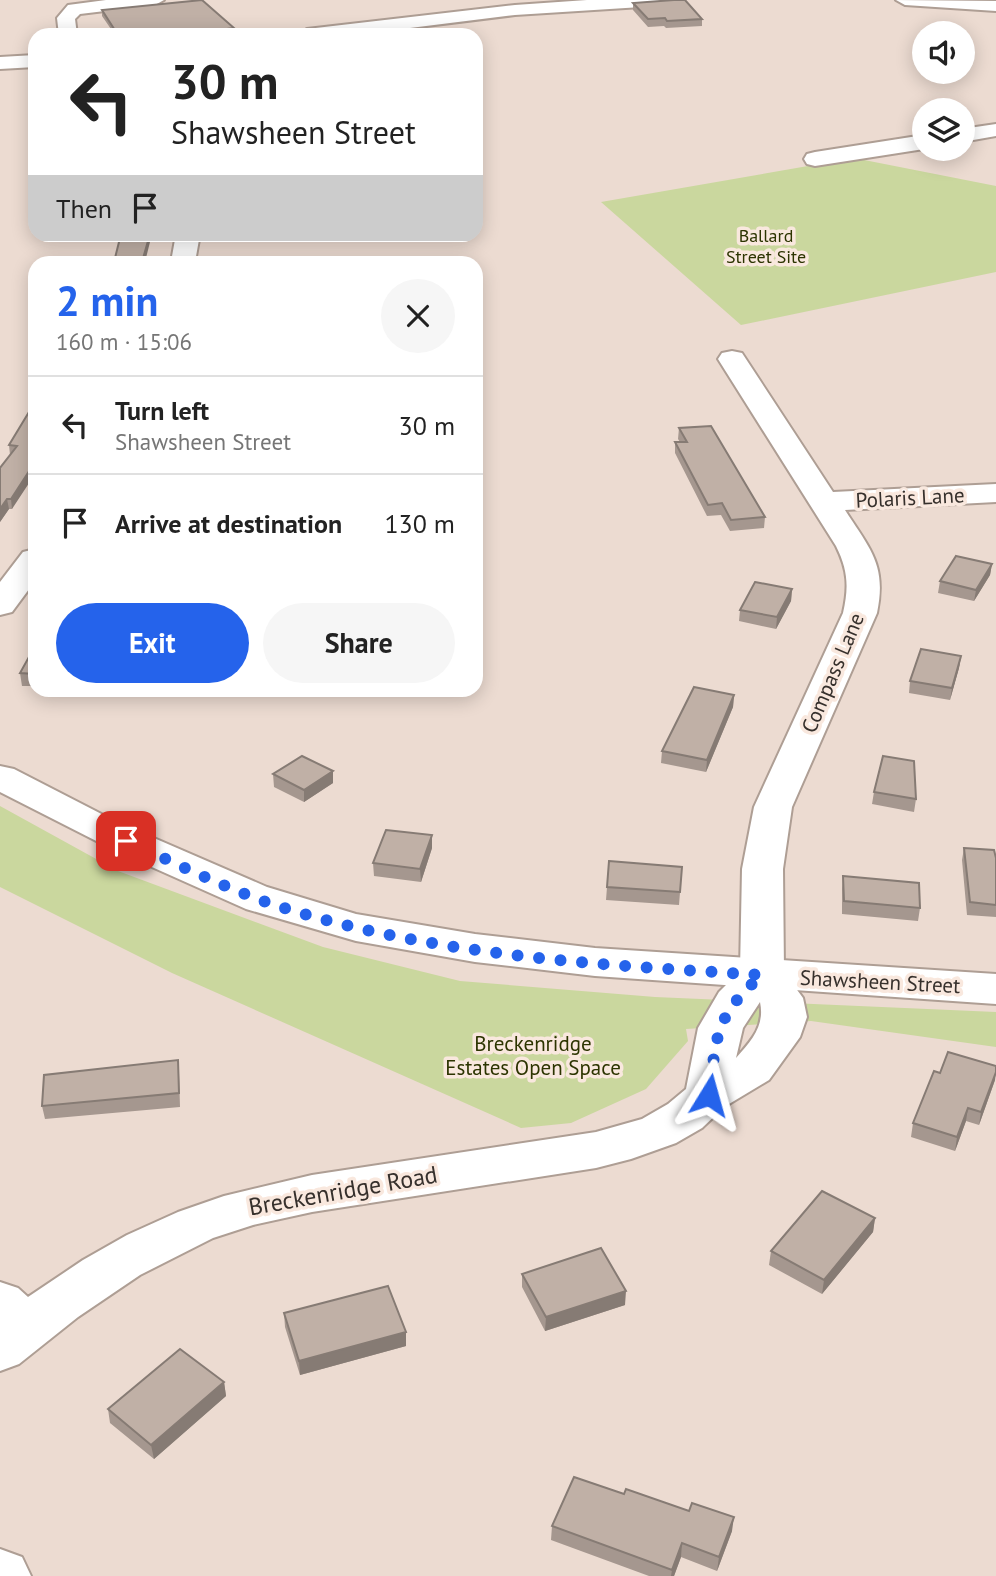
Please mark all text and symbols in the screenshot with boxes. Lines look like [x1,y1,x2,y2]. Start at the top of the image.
map controls [912,21,975,161]
button: sound [912,21,975,84]
text: 30 m [171,49,278,113]
icon: left [56,56,147,147]
button: layers [912,98,975,161]
text: Shawsheen Street [171,111,416,153]
icon: arrive [126,189,164,227]
text: Then [56,192,112,225]
park label: Ballard Street Site [726,224,806,268]
text: 2 min [56,273,158,328]
button: close [381,279,455,353]
text: 160 m · 15:06 [56,327,192,356]
text: Turn left [115,394,209,427]
icon: left [56,406,94,444]
text: 30 m [399,409,455,442]
text: Shawsheen Street [115,427,291,456]
street label: Polaris Lane [855,481,965,514]
icon: arrive [56,504,94,542]
text: Arrive at destination [115,507,342,540]
text: 130 m [384,507,455,540]
button: Exit [56,603,249,683]
button: Share [263,603,455,683]
street label: Compass Lane [795,609,870,737]
pin [96,811,156,871]
icon: arrive [107,822,145,860]
street label: Shawsheen Street [799,964,961,999]
park label: Breckenridge Estates Open Space [445,1030,621,1081]
position arrow [672,1058,746,1132]
street label: Breckenridge Road [246,1159,440,1222]

